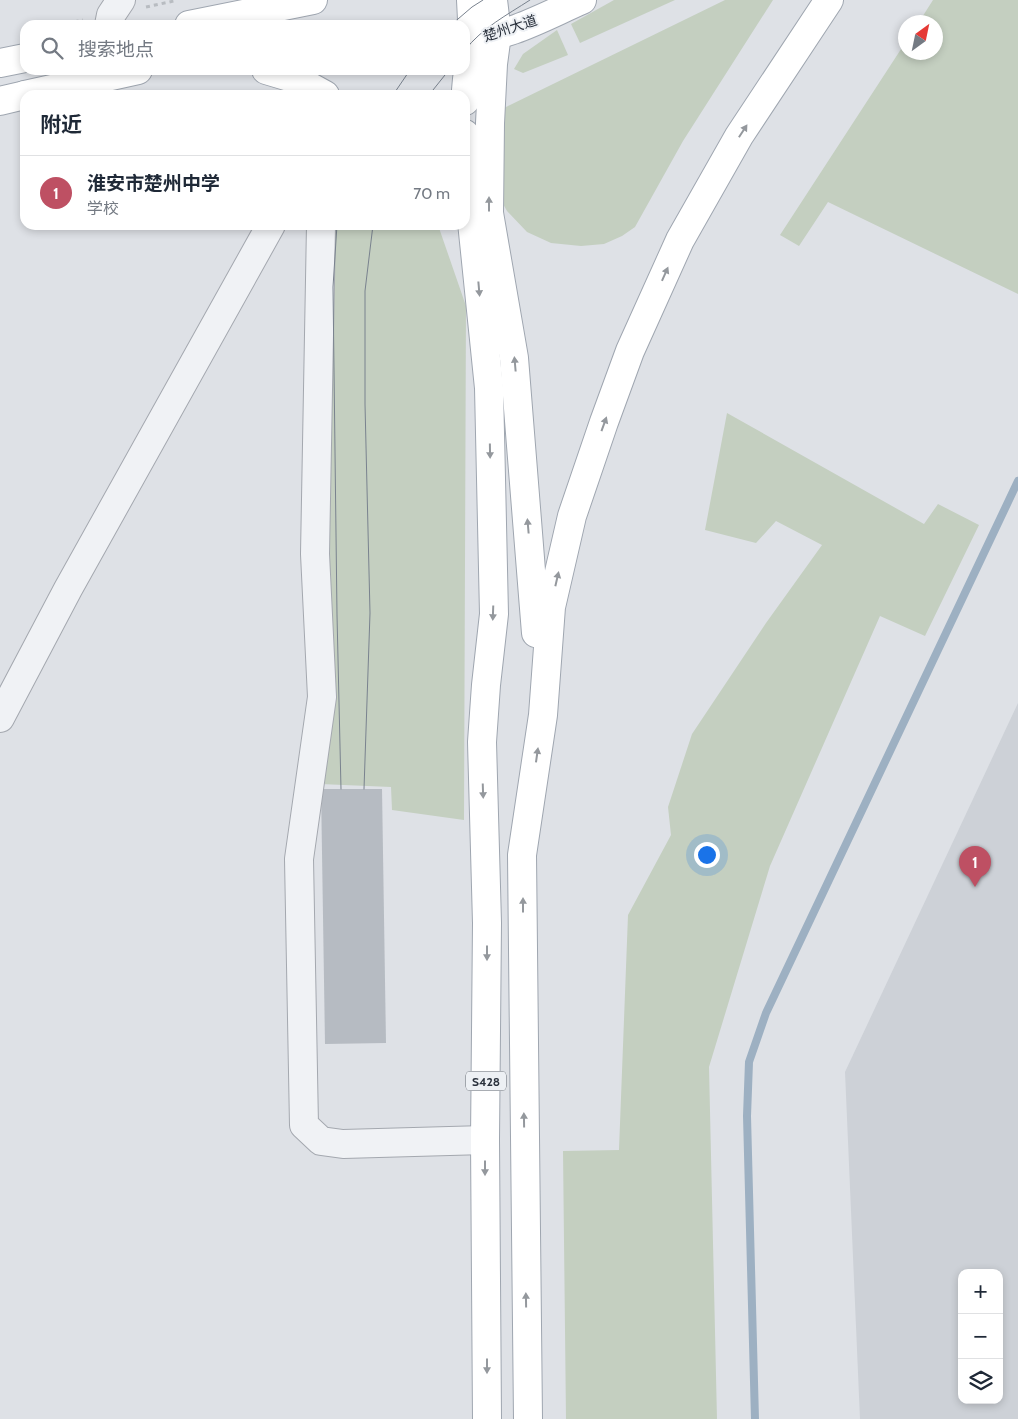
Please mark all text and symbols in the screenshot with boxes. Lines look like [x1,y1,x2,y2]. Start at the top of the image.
street label: 楚州大道 [481,11,539,45]
north arrow [898,15,943,60]
search box [20,20,470,75]
icon: search [38,34,66,62]
text: 搜索地点 [78,38,154,61]
text: 附近 [40,112,82,137]
one-way arrow [738,124,747,138]
text: 淮安市楚州中学 [87,172,220,195]
text: 1 [53,184,59,203]
text: 70 m [413,184,450,203]
one-way arrow [485,196,493,212]
text: 学校 [87,199,119,218]
one-way arrow [661,267,669,281]
one-way arrow [475,281,483,297]
one-way arrow [511,356,519,372]
one-way arrow [600,416,608,431]
one-way arrow [486,443,494,459]
one-way arrow [524,518,532,534]
one-way arrow [553,572,561,587]
one-way arrow [489,605,497,621]
one-way arrow [533,746,541,762]
one-way arrow [480,783,488,799]
your location [694,842,720,868]
pin: 1 [959,846,991,887]
one-way arrow [519,897,527,913]
one-way arrow [483,946,491,962]
road number: S428 [466,1072,506,1090]
one-way arrow [520,1112,528,1128]
one-way arrow [482,1161,490,1177]
map controls [958,1269,1003,1404]
button: + [958,1269,1003,1314]
one-way arrow [522,1292,530,1308]
button: − [958,1314,1003,1359]
one-way arrow [483,1358,491,1374]
button: layers [958,1359,1003,1404]

